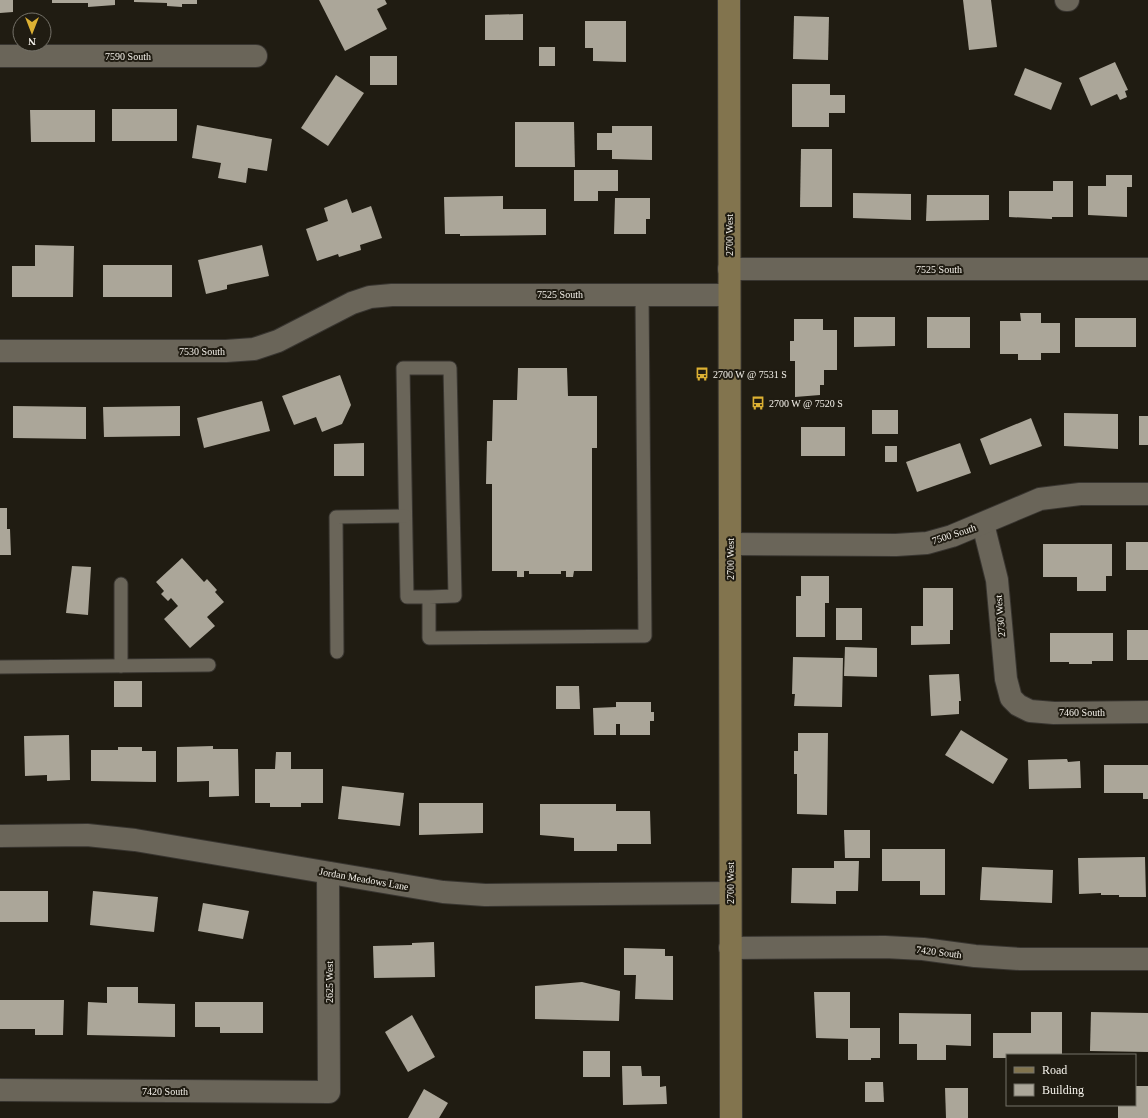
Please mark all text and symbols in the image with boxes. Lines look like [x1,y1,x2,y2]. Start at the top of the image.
north arrow [12,12,52,52]
text: N [28,36,36,48]
street label: 7590 South [105,51,151,62]
street label: 2700 West [724,214,735,256]
street label: 7525 South [916,264,962,275]
street label: 7525 South [537,289,583,300]
street label: 7530 South [179,346,225,357]
bus stop icon: 2700 W @ 7531 S [694,366,710,382]
place label: 2700 W @ 7531 S [713,369,787,380]
bus stop icon: 2700 W @ 7520 S [750,395,766,411]
place label: 2700 W @ 7520 S [769,398,843,409]
street label: 7500 South [931,522,977,546]
street label: 2700 West [725,538,736,580]
street label: 2730 West [993,594,1007,637]
street label: 7460 South [1059,707,1105,718]
street label: 2700 West [725,862,736,904]
street label: Jordan Meadows Lane [318,866,410,892]
street label: 7420 South [916,944,962,960]
street label: 2625 West [324,961,335,1003]
legend [1006,1054,1136,1106]
text: Road [1042,1063,1067,1077]
text: Building [1042,1083,1084,1097]
street label: 7420 South [142,1086,188,1097]

